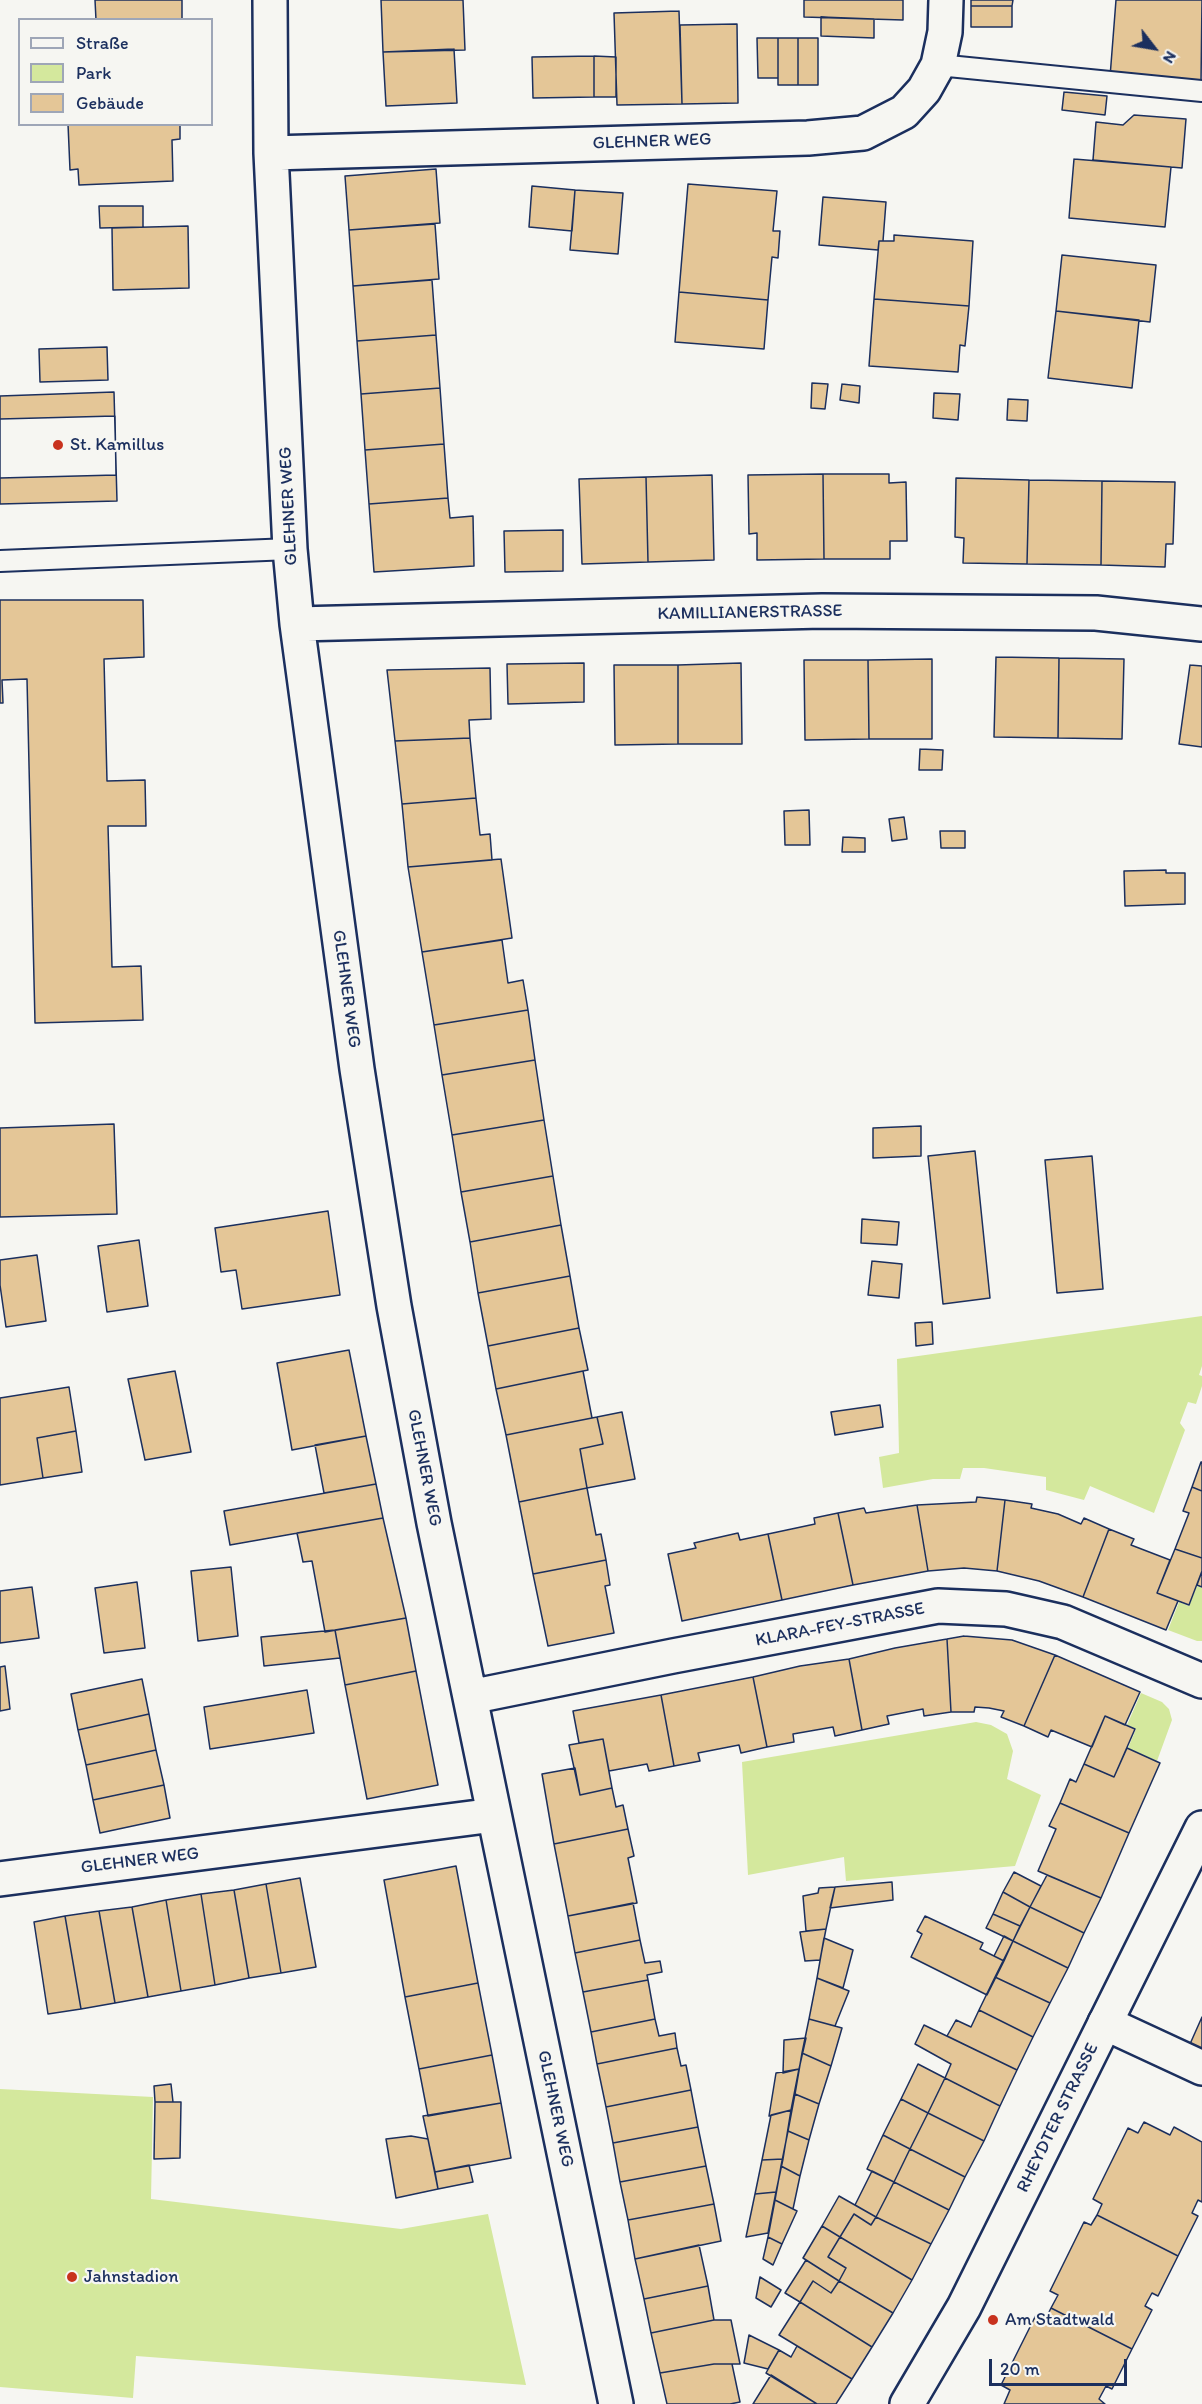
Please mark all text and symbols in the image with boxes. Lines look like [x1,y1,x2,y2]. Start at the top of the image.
legend [18,18,213,126]
north arrow [1124,18,1184,78]
text: Straße [76,32,129,54]
text: N [1159,48,1181,67]
text: Park [76,62,111,84]
text: Gebäude [76,92,144,114]
street label: GLEHNER WEG [592,129,712,155]
place label: St. Kamillus [70,434,164,456]
marker: St. Kamillus [51,438,65,452]
street label: GLEHNER WEG [275,446,303,566]
street label: KAMILLIANERSTRASSE [657,601,843,625]
street label: GLEHNER WEG [327,929,365,1049]
street label: GLEHNER WEG [402,1407,446,1529]
street label: KLARA-FEY-STRASSE [754,1598,926,1652]
street label: GLEHNER WEG [80,1843,200,1879]
street label: RHEYDTER STRASSE [1012,2040,1104,2196]
street label: GLEHNER WEG [532,2049,578,2169]
place label: Jahnstadion [84,2266,178,2288]
marker: Jahnstadion [65,2270,79,2284]
place label: Am Stadtwald [1005,2309,1114,2331]
marker: Am Stadtwald [986,2313,1000,2327]
scale bar [992,2347,1130,2385]
text: 20 m [1000,2358,1040,2380]

